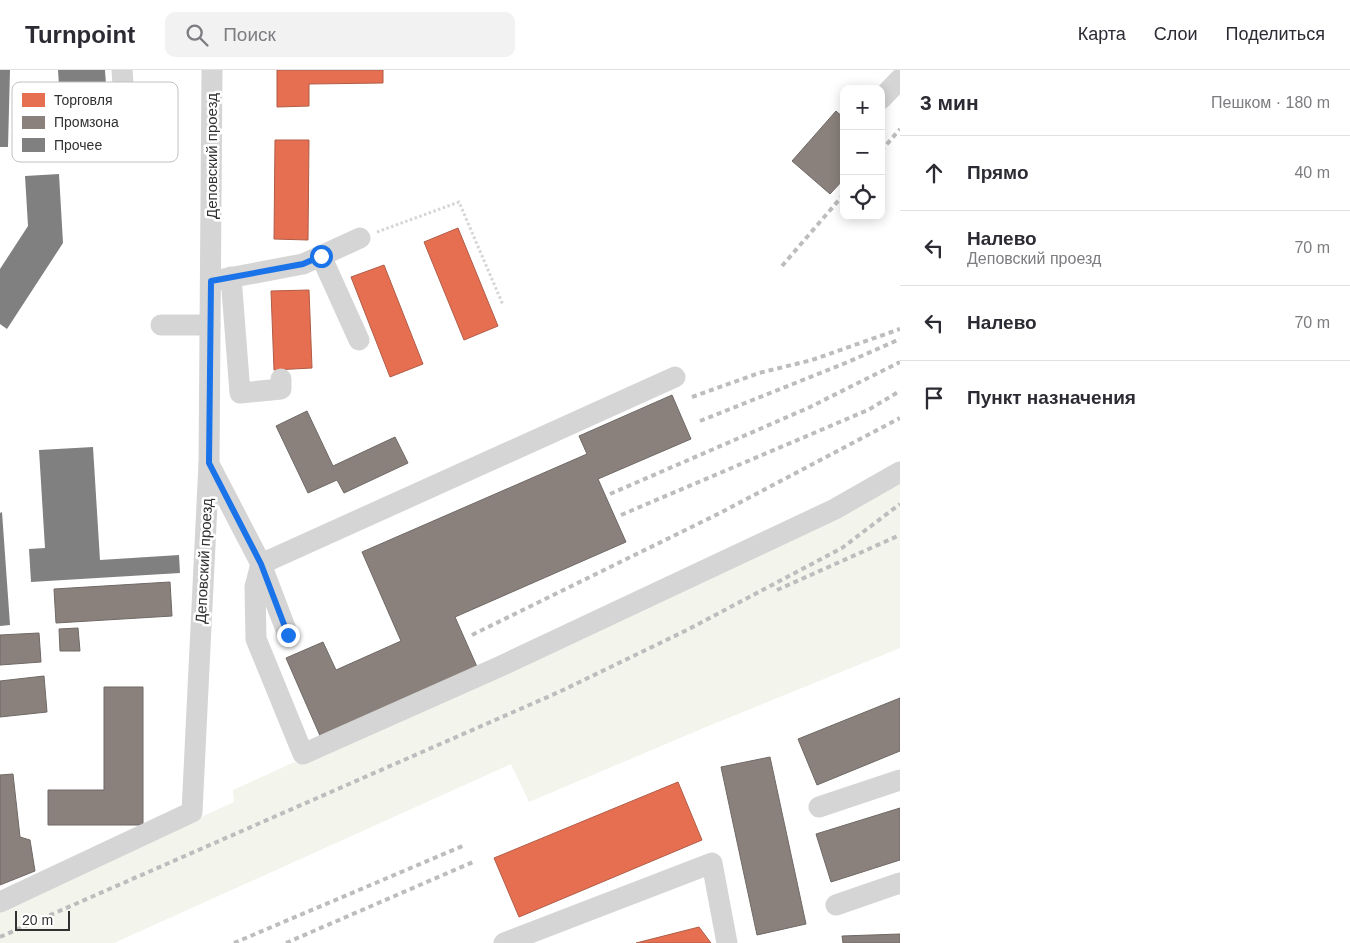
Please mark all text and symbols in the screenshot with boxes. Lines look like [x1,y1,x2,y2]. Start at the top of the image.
search box [165,12,515,57]
text: Turnpoint [25,21,135,48]
icon: search [183,21,211,49]
text: Поиск [223,24,276,45]
text: Карта [1078,24,1126,44]
text: Слои [1154,24,1198,44]
text: Поделиться [1226,24,1325,44]
legend [12,82,178,162]
map controls [840,85,885,220]
button: + [840,85,885,130]
text: 3 мин [920,91,979,114]
text: Торговля [54,92,112,108]
street label: Деповский проезд [203,93,220,219]
text: Пешком · 180 m [1211,94,1330,111]
text: Промзона [54,114,119,130]
button: − [840,130,885,175]
text: Прочее [54,137,102,153]
icon: ahead [920,159,948,187]
text: Прямо [967,162,1029,183]
text: 40 m [1294,164,1330,181]
button: locate [840,175,885,220]
text: Налево [967,228,1037,249]
icon: left [920,234,948,262]
text: 70 m [1294,239,1330,256]
route start [310,245,333,268]
text: Деповский проезд [967,250,1101,267]
icon: left [920,309,948,337]
text: Налево [967,312,1037,333]
text: 70 m [1294,314,1330,331]
icon: arrive [920,384,948,412]
text: Пункт назначения [967,387,1136,408]
street label: Деповский проезд [192,497,215,624]
route end [277,624,300,647]
scale bar [15,908,70,931]
text: 20 m [22,912,53,928]

